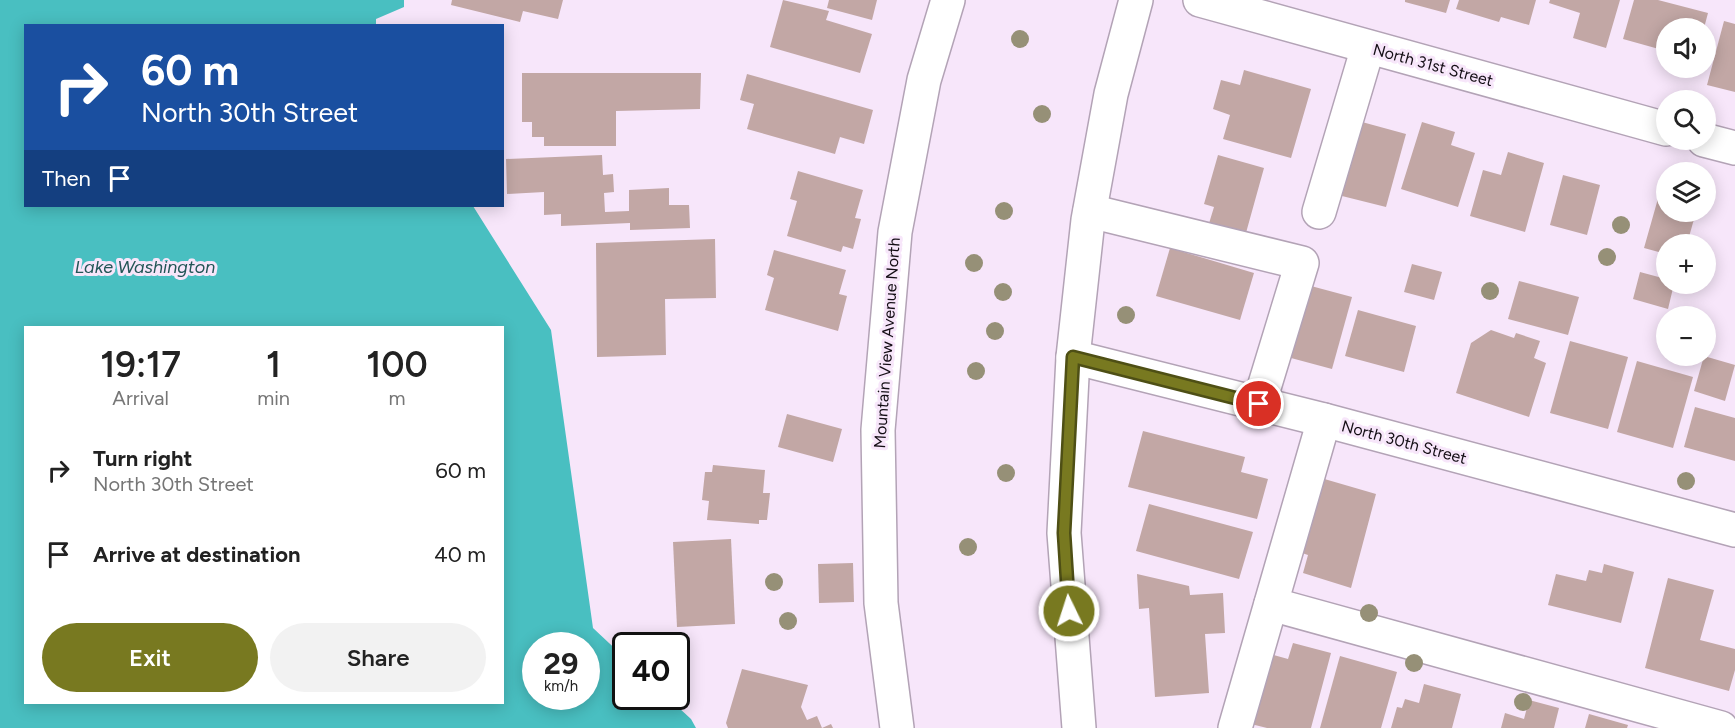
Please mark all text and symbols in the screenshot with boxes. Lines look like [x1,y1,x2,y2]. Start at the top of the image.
map controls [1656,18,1716,366]
button: sound [1656,18,1716,78]
street label: North 31st Street [1371,40,1495,90]
text: 60 m [141,45,239,96]
icon: right [42,48,120,126]
button: search [1656,90,1716,150]
text: North 30th Street [141,96,358,129]
icon: arrive [103,162,136,195]
button: layers [1656,162,1716,222]
text: Then [42,165,91,192]
button: + [1656,234,1716,294]
street label: Mountain View Avenue North [870,237,904,449]
water label: Lake Washington [75,256,215,278]
button: − [1656,306,1716,366]
text: 19:17 [100,343,181,386]
text: 1 [266,343,281,386]
text: 100 [366,343,428,386]
pin [1233,378,1284,429]
text: Arrival [112,386,169,410]
text: min [257,386,290,410]
text: m [388,386,405,410]
icon: arrive [1242,387,1275,420]
street label: North 30th Street [1339,416,1469,468]
text: Turn right [93,445,192,472]
icon: right [42,454,75,487]
text: 60 m [435,457,486,484]
text: North 30th Street [93,472,254,496]
icon: arrive [42,538,75,571]
text: Arrive at destination [93,541,301,568]
text: 40 m [434,541,486,568]
position arrow [1037,579,1101,643]
button: Exit [42,623,258,692]
button: Share [270,623,486,692]
speed limit sign: 40 [612,632,690,710]
text: 29 [544,645,578,682]
text: km/h [544,677,578,695]

